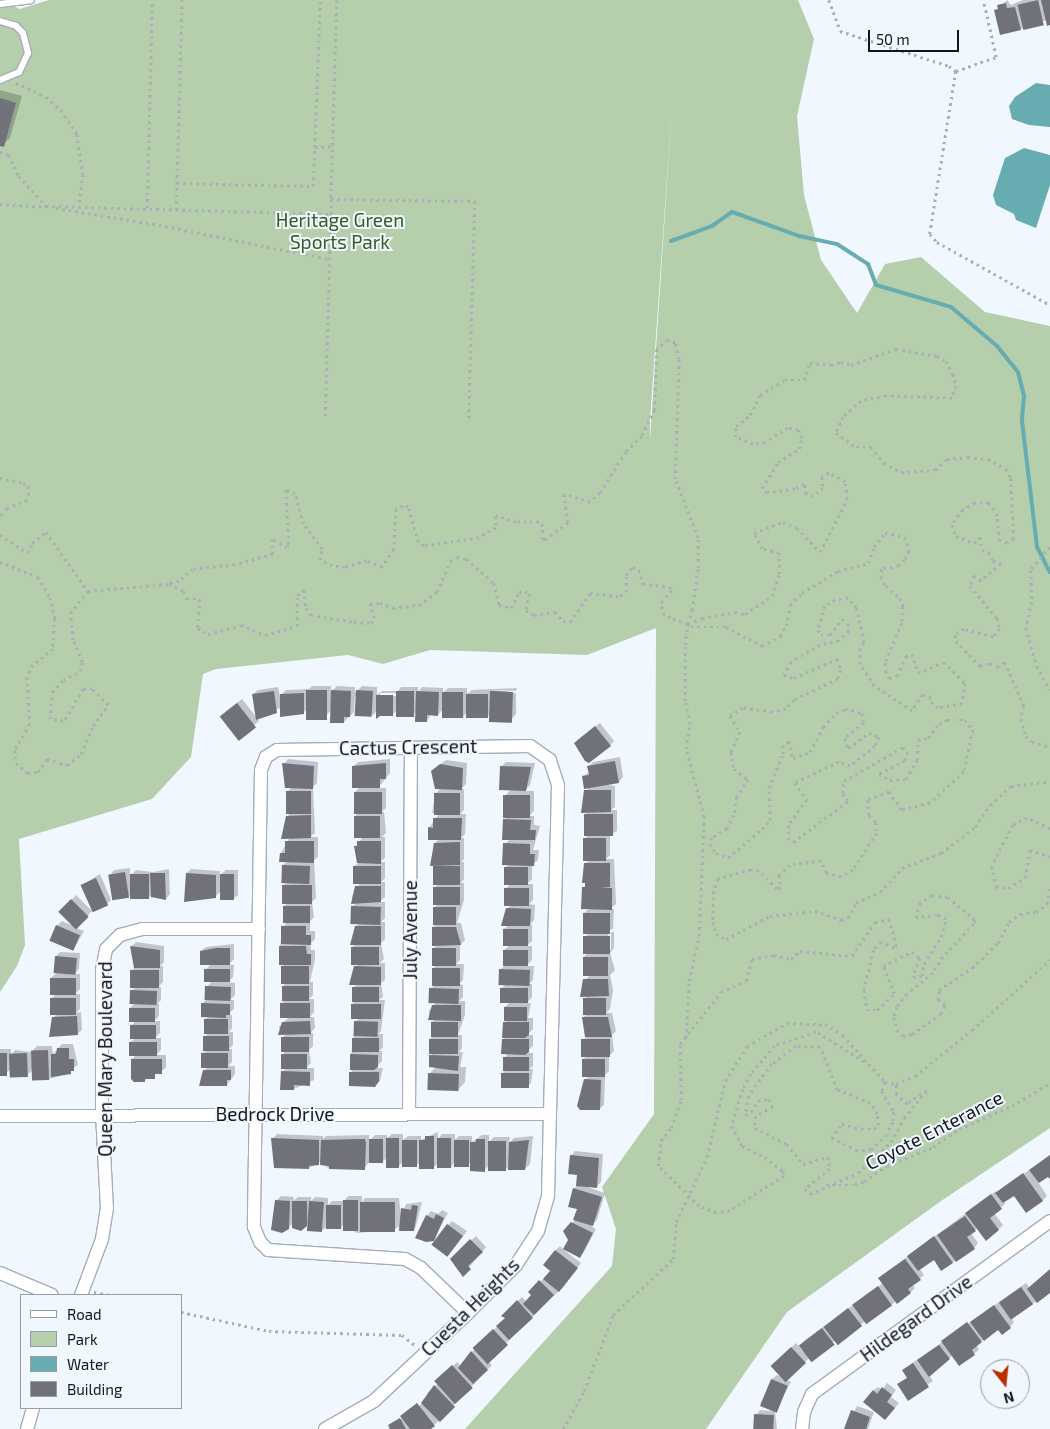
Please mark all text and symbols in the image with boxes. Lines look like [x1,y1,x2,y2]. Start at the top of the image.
scale bar [870,20,961,52]
text: 50 m [876,30,910,48]
park label: Heritage Green Sports Park [276,209,404,253]
street label: Cactus Crescent [339,734,477,760]
street label: July Avenue [399,880,421,980]
street label: Queen Mary Boulevard [94,961,116,1157]
street label: Coyote Enterance [861,1085,1007,1175]
street label: Bedrock Drive [215,1103,335,1125]
street label: Cuesta Heights [416,1253,524,1361]
street label: Hildegard Drive [856,1270,976,1366]
legend [20,1294,182,1409]
text: Road [67,1305,102,1323]
text: Park [67,1330,98,1348]
text: Water [67,1355,109,1373]
north arrow [980,1359,1030,1409]
text: Building [67,1380,122,1398]
text: N [1002,1388,1016,1408]

